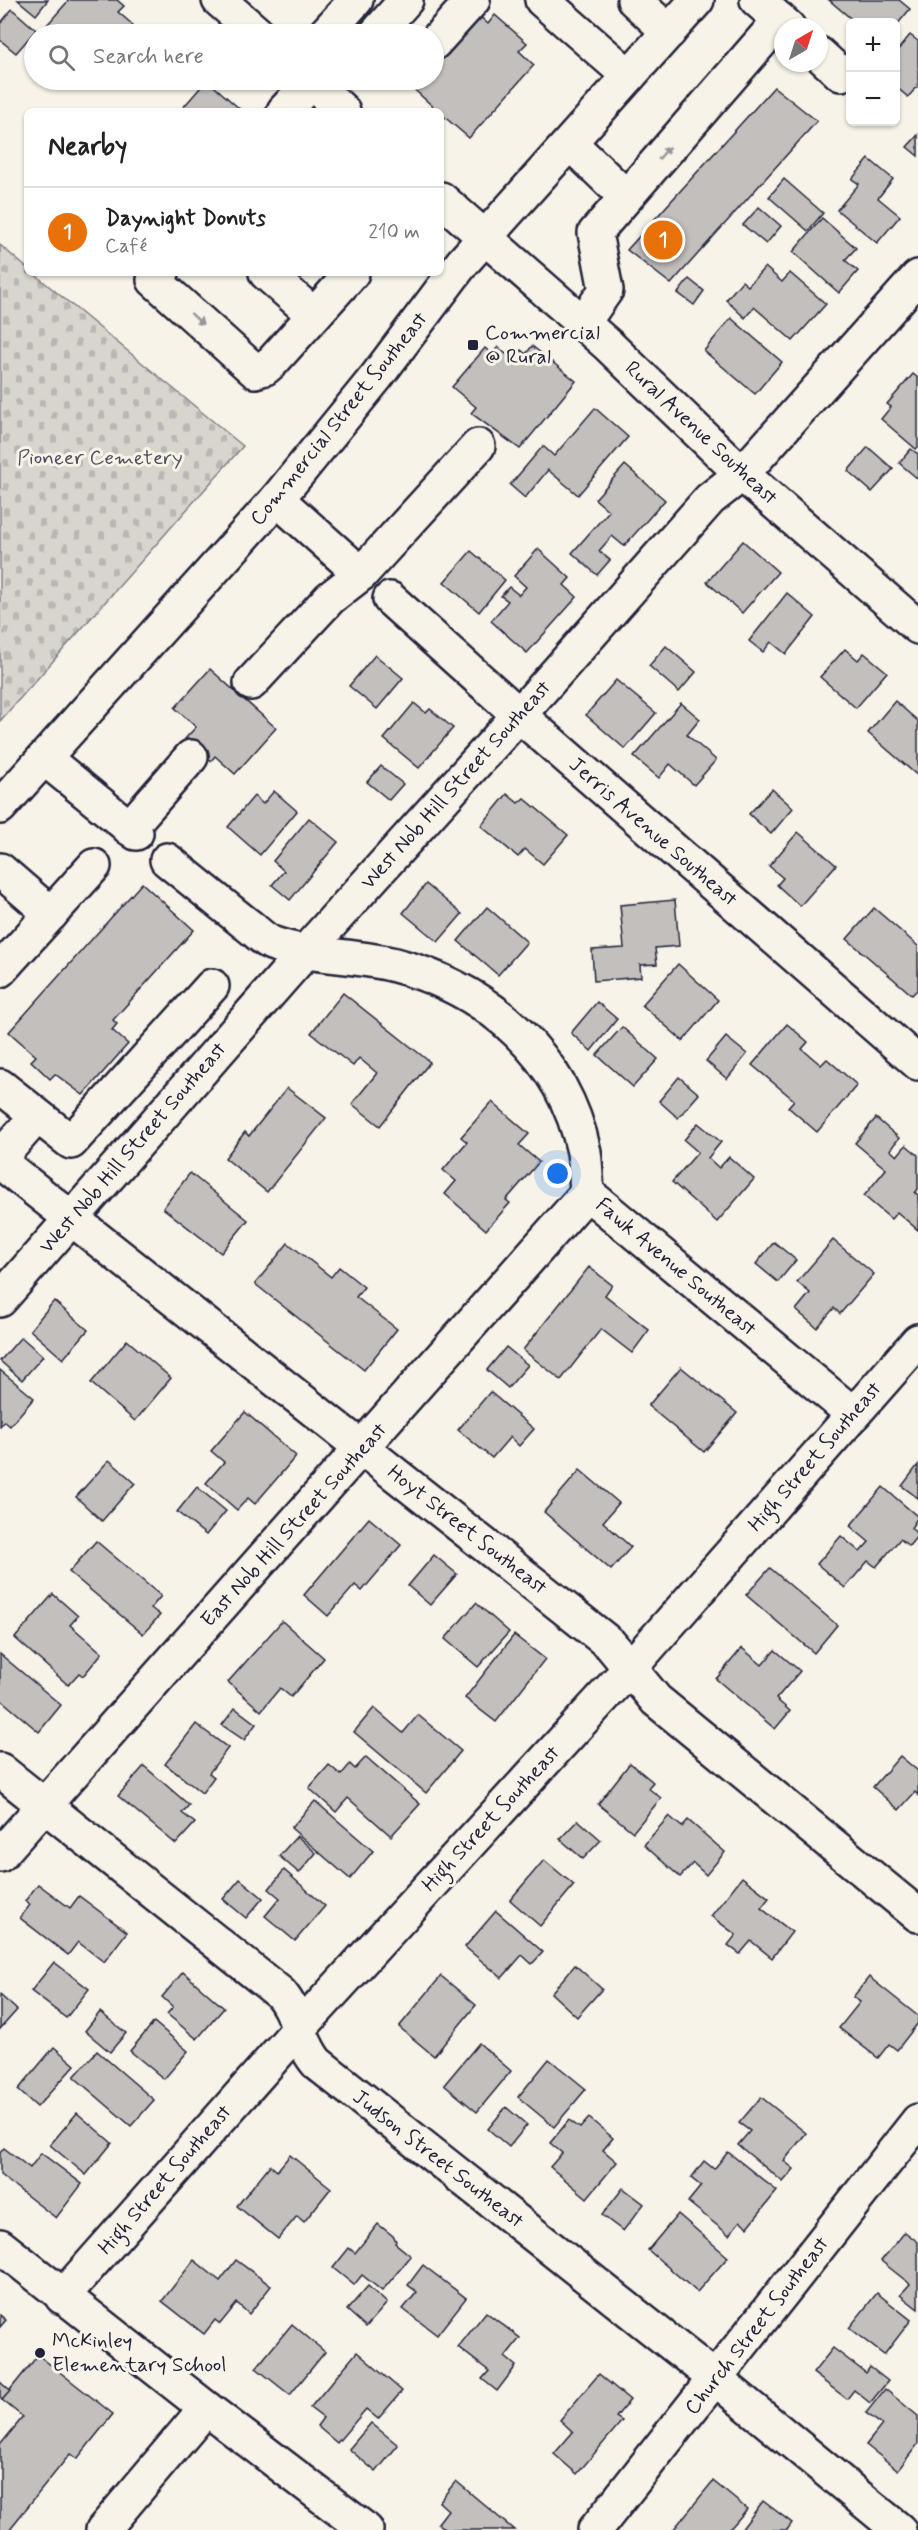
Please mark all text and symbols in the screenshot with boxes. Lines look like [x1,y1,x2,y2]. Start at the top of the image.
north arrow [774,18,828,72]
map controls [846,18,900,126]
button: + [846,18,900,72]
search box [24,24,444,90]
icon: search [45,41,78,74]
text: Search here [93,43,204,71]
button: − [846,72,900,126]
text: Nearby [48,130,127,164]
one-way arrow [657,146,670,161]
text: Daynight Donuts [105,205,266,233]
pin: 1 [644,218,682,262]
text: 1 [63,219,72,246]
text: 210 m [368,219,420,246]
text: Café [105,233,147,260]
street label: Commercial Street Southeast [244,306,434,532]
one-way arrow [189,312,204,325]
place label: Commercial @ Rural [485,319,600,371]
marker: Commercial @ Rural [466,338,480,352]
street label: Rural Avenue Southeast [619,355,784,512]
park label: Pioneer Cemetery [17,444,183,472]
street label: West Nob Hill Street Southeast [355,674,558,895]
street label: Jerris Avenue Southeast [563,751,744,913]
street label: West Nob Hill Street Southeast [33,1036,233,1260]
your location [543,1159,572,1188]
street label: Fawk Avenue Southeast [590,1191,763,1343]
street label: High Street Southeast [742,1376,890,1539]
street label: East Nob Hill Street Southeast [195,1416,394,1633]
street label: Hoyt Street Southeast [381,1459,553,1602]
street label: High Street Southeast [416,1739,568,1900]
street label: Judson Street Southeast [347,2083,530,2235]
street label: High Street Southeast [92,2099,240,2262]
street label: Church Street Southeast [679,2231,836,2421]
place label: McKinley Elementary School [52,2327,227,2379]
marker: McKinley Elementary School [33,2346,47,2360]

